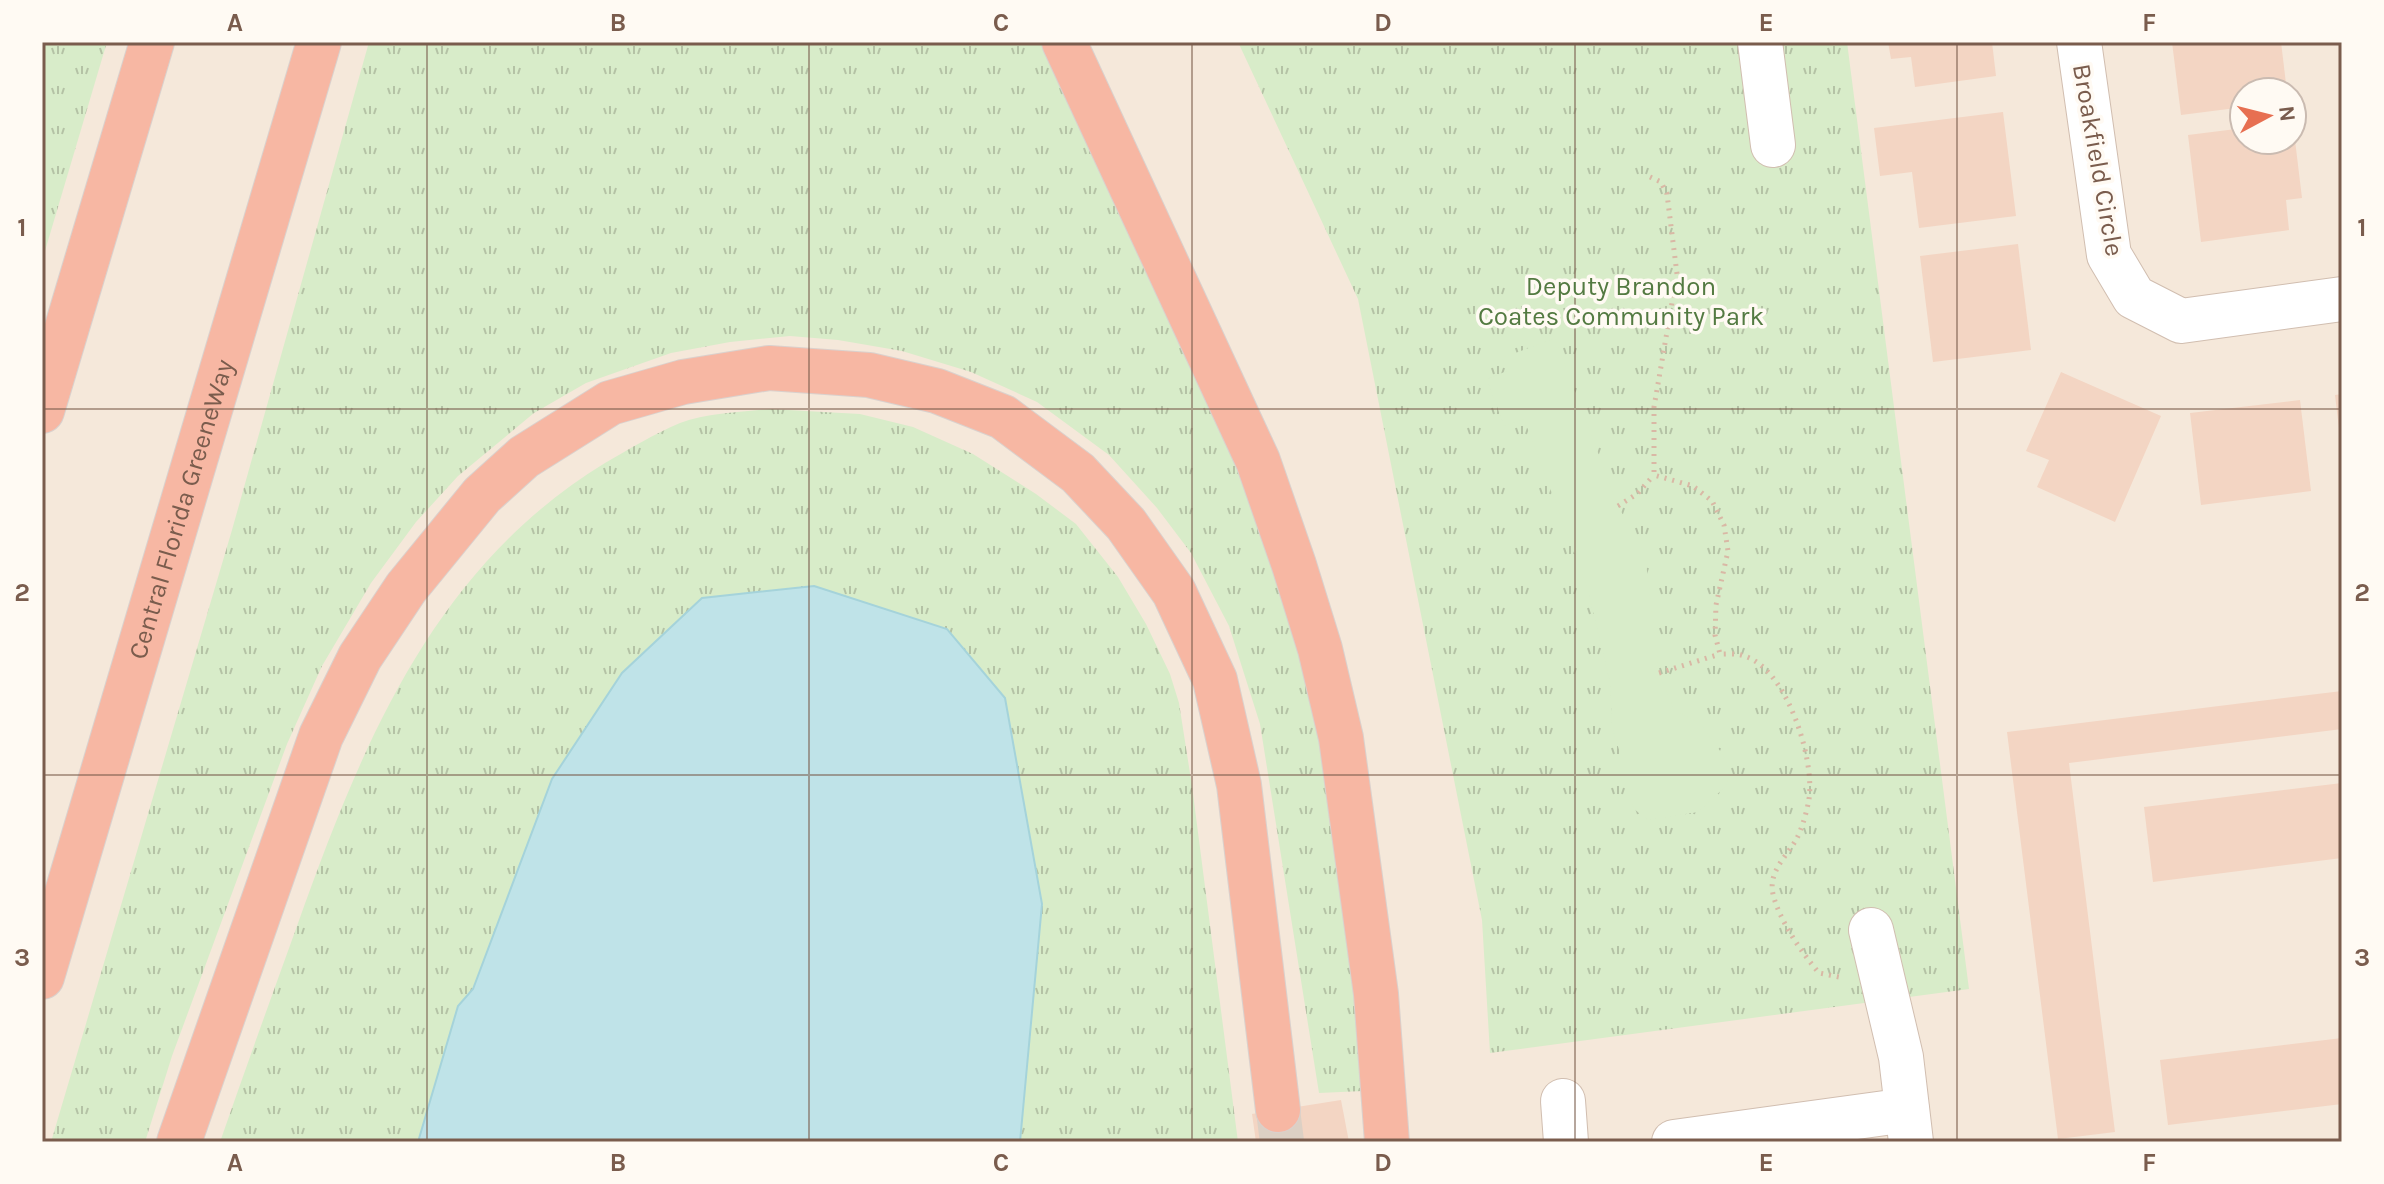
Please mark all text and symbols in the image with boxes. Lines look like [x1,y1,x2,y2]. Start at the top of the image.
text: A [227,7,243,38]
text: B [610,7,626,38]
text: C [993,7,1009,38]
text: D [1374,7,1392,38]
text: E [1758,7,1774,38]
text: F [2142,7,2156,38]
street label: Broakfield Circle [2066,61,2130,259]
north arrow [2228,76,2308,156]
text: N [2273,104,2301,123]
text: 1 [17,212,27,243]
text: 1 [2357,212,2367,243]
park label: Deputy Brandon Coates Community Park [1478,271,1764,332]
street label: Central Florida GreeneWay [122,356,240,663]
text: 2 [14,577,30,608]
text: 2 [2354,577,2370,608]
text: 3 [14,942,30,973]
text: 3 [2354,942,2370,973]
text: A [227,1147,243,1178]
text: B [610,1147,626,1178]
text: C [993,1147,1009,1178]
text: D [1374,1147,1392,1178]
text: E [1758,1147,1774,1178]
text: F [2142,1147,2156,1178]

